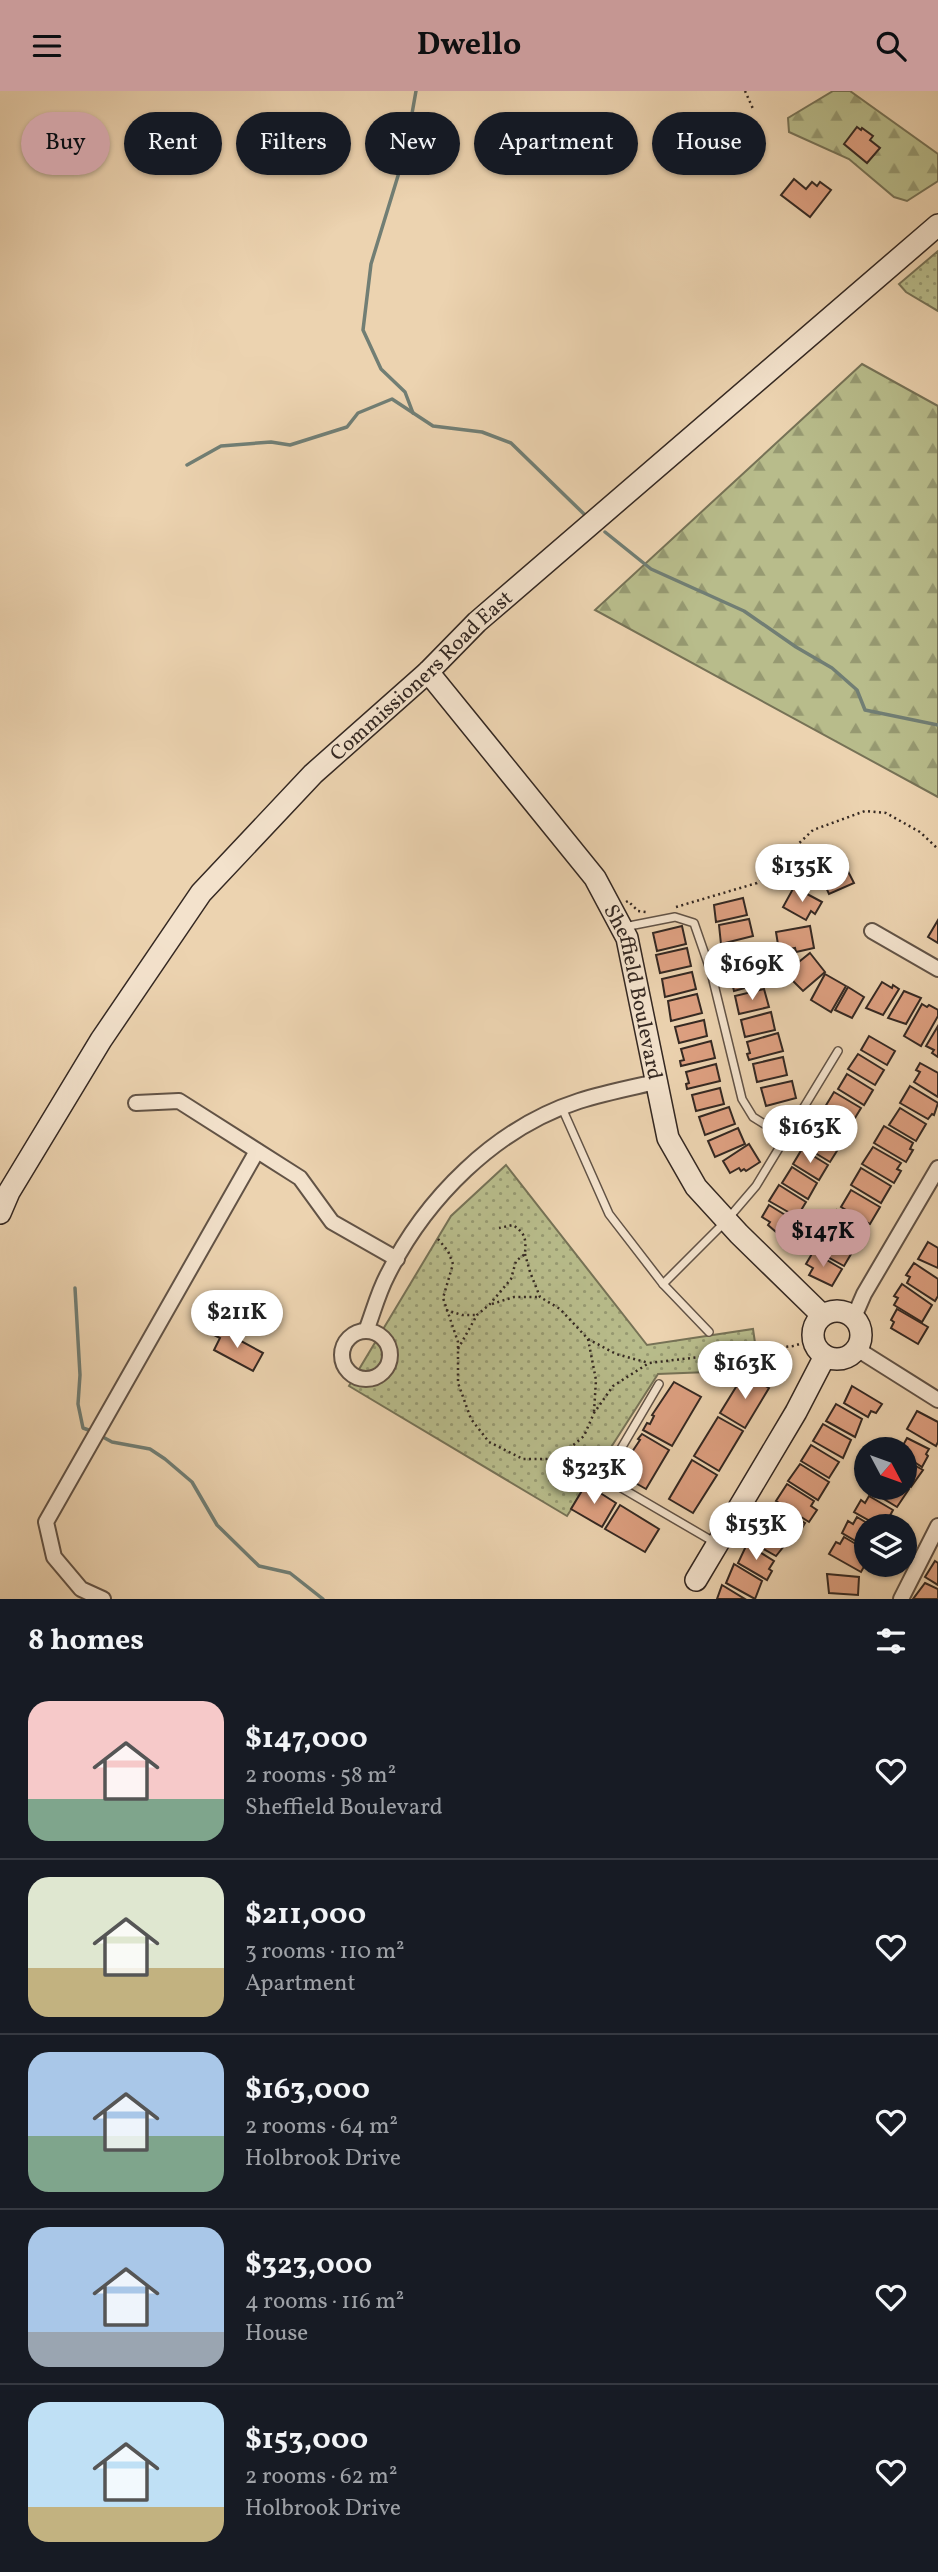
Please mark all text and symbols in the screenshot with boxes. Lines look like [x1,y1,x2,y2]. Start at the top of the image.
text: Dwello [417,24,521,68]
icon: menu [28,27,66,65]
icon: search [872,27,910,65]
chip: Buy [21,112,110,175]
chip: Rent [124,112,222,175]
chip: Filters [236,112,351,175]
chip: New [365,112,460,175]
chip: Apartment [474,112,638,175]
chip: House [652,112,766,175]
street label: Commissioners Road East [324,585,520,768]
pin: $135K [753,845,851,904]
text: $135K [771,851,833,883]
street label: Sheffield Boulevard [596,900,669,1082]
pin: $169K [703,943,801,1002]
text: $169K [720,949,784,981]
pin: $163K [761,1105,859,1165]
text: $163K [779,1112,841,1144]
pin: $147K [774,1209,872,1269]
text: $147K [791,1216,855,1248]
pin: $211K [188,1291,286,1350]
text: $211K [207,1297,267,1329]
pin: $163K [696,1341,794,1401]
text: $163K [714,1348,776,1380]
north arrow [854,1437,917,1500]
map controls [854,1437,917,1577]
pin: $323K [545,1447,643,1506]
text: $323K [562,1453,626,1485]
pin: $153K [707,1503,805,1562]
text: $153K [725,1509,787,1541]
button: layers [854,1514,917,1577]
text: 8 homes [28,1620,144,1662]
icon: filters [872,1622,910,1660]
text: $147,000 [245,1718,368,1760]
icon: home [84,1729,168,1813]
icon: heart [872,1752,910,1790]
text: 2 rooms · 58 m² [245,1760,396,1792]
text: Sheffield Boulevard [245,1792,443,1824]
text: $211,000 [245,1894,366,1936]
icon: home [84,1905,168,1989]
icon: heart [872,1928,910,1966]
text: 3 rooms · 110 m² [245,1936,405,1968]
text: Apartment [245,1968,356,2000]
text: $163,000 [245,2069,370,2111]
icon: home [84,2080,168,2164]
icon: heart [872,2103,910,2141]
text: 2 rooms · 64 m² [245,2111,398,2143]
text: Holbrook Drive [245,2143,401,2175]
text: $323,000 [245,2244,372,2286]
icon: home [84,2255,168,2339]
icon: heart [872,2278,910,2316]
text: 4 rooms · 116 m² [245,2286,404,2318]
text: House [245,2318,308,2350]
text: $153,000 [245,2419,368,2461]
icon: home [84,2430,168,2514]
icon: heart [872,2453,910,2491]
text: 2 rooms · 62 m² [245,2461,397,2493]
text: Holbrook Drive [245,2493,401,2525]

